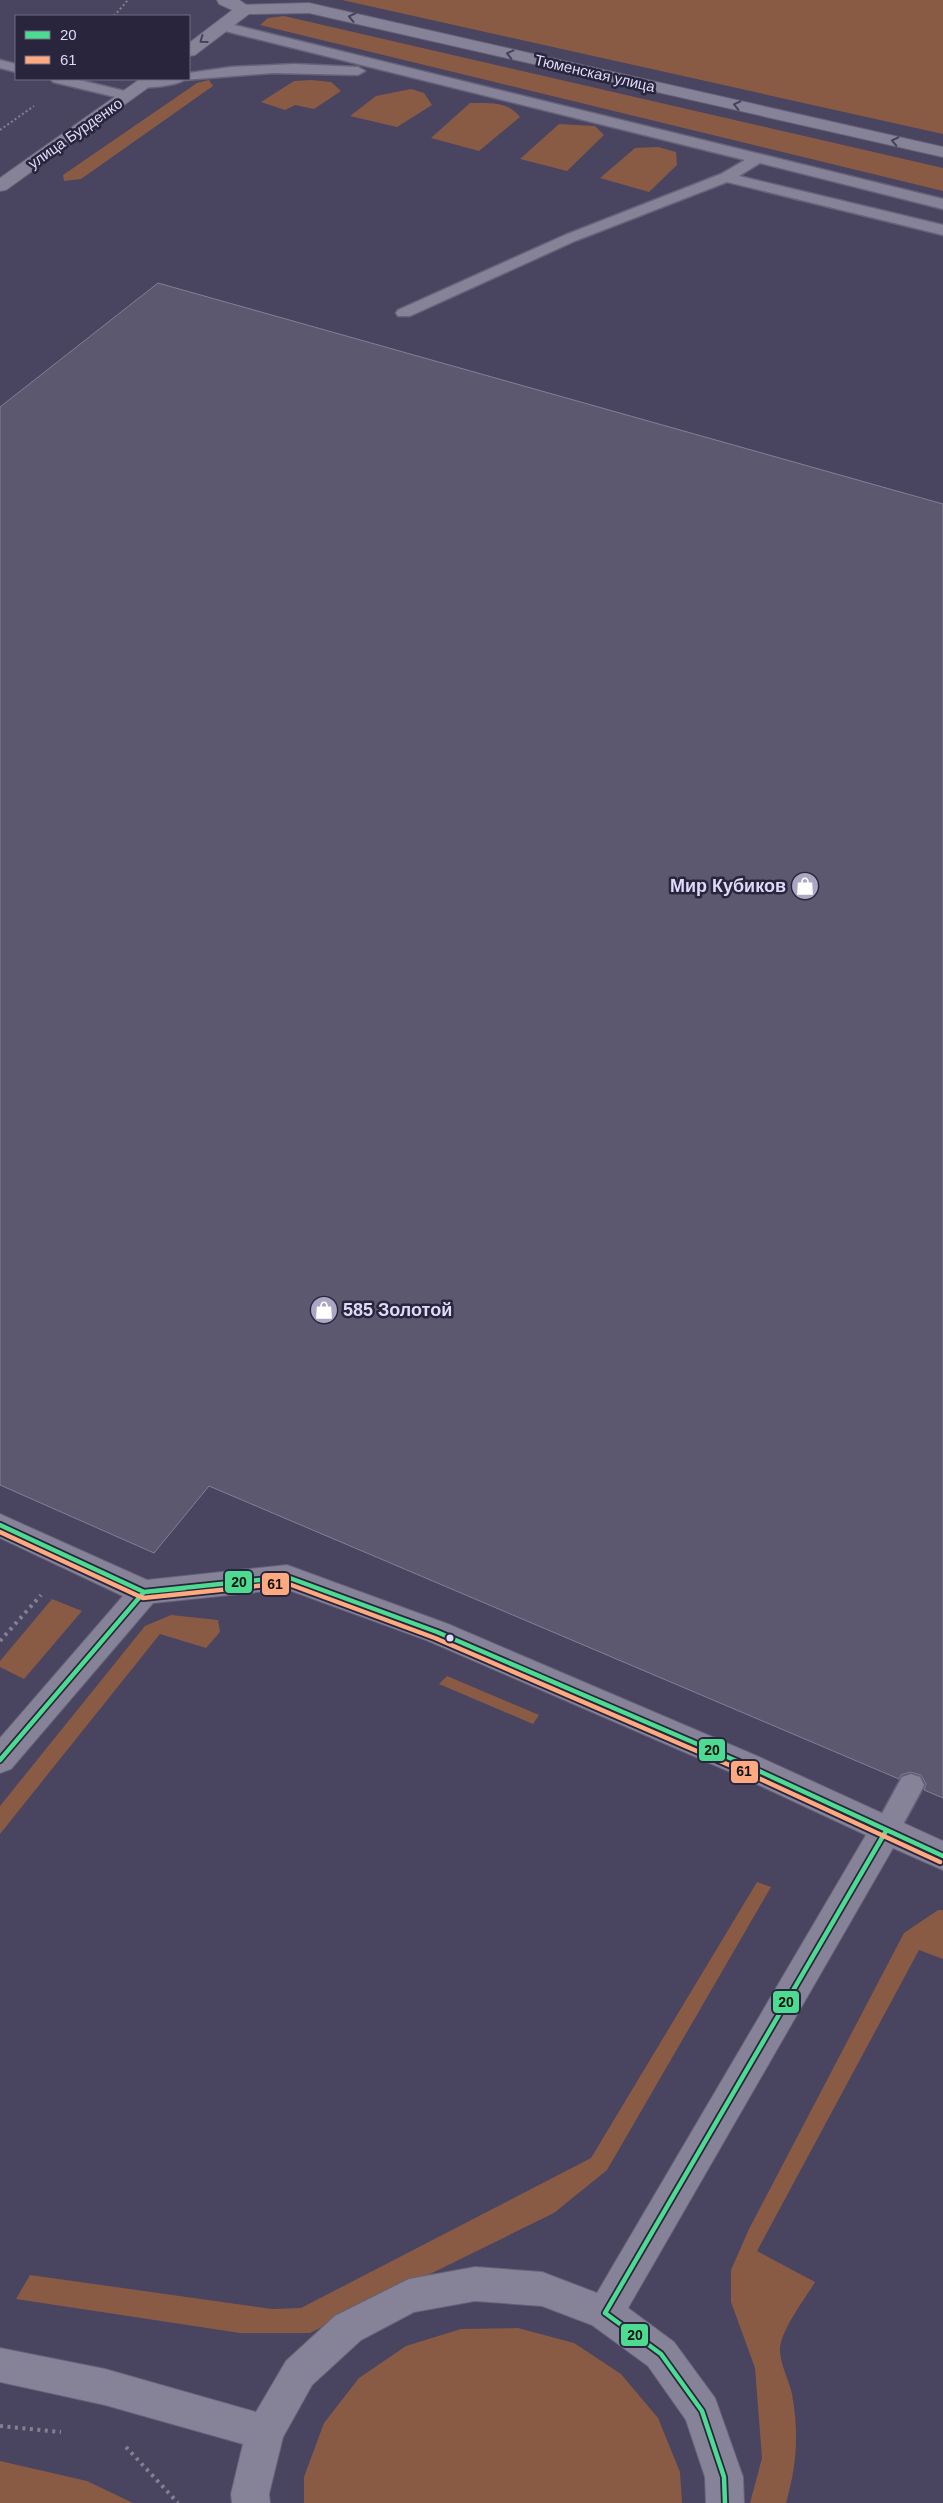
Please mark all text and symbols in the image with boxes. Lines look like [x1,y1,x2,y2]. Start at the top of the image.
one-way arrow [347,13,356,23]
legend [15,15,190,80]
text: 20 [60,26,77,43]
one-way arrow [200,35,209,43]
one-way arrow [506,49,515,59]
text: 61 [60,51,77,68]
street label: Тюменская улица [533,51,657,95]
street label: улица Бурденко [25,94,125,172]
one-way arrow [733,100,741,111]
one-way arrow [891,136,900,147]
shop icon: Мир Кубиков [790,871,820,901]
place label: Мир Кубиков [670,876,786,896]
shop icon: 585 Золотой [309,1295,339,1325]
place label: 585 Золотой [343,1300,452,1320]
line badge: 20 [224,1570,253,1594]
line badge: 61 [261,1572,290,1596]
text: 20 [231,1574,247,1590]
text: 61 [267,1576,283,1592]
unlabelled marker [445,1633,455,1643]
line badge: 20 [698,1738,726,1762]
text: 20 [704,1742,720,1758]
line badge: 61 [730,1760,759,1784]
text: 61 [736,1763,752,1779]
line badge: 20 [772,1990,800,2014]
text: 20 [778,1994,794,2010]
line badge: 20 [620,2323,649,2347]
text: 20 [627,2327,643,2343]

